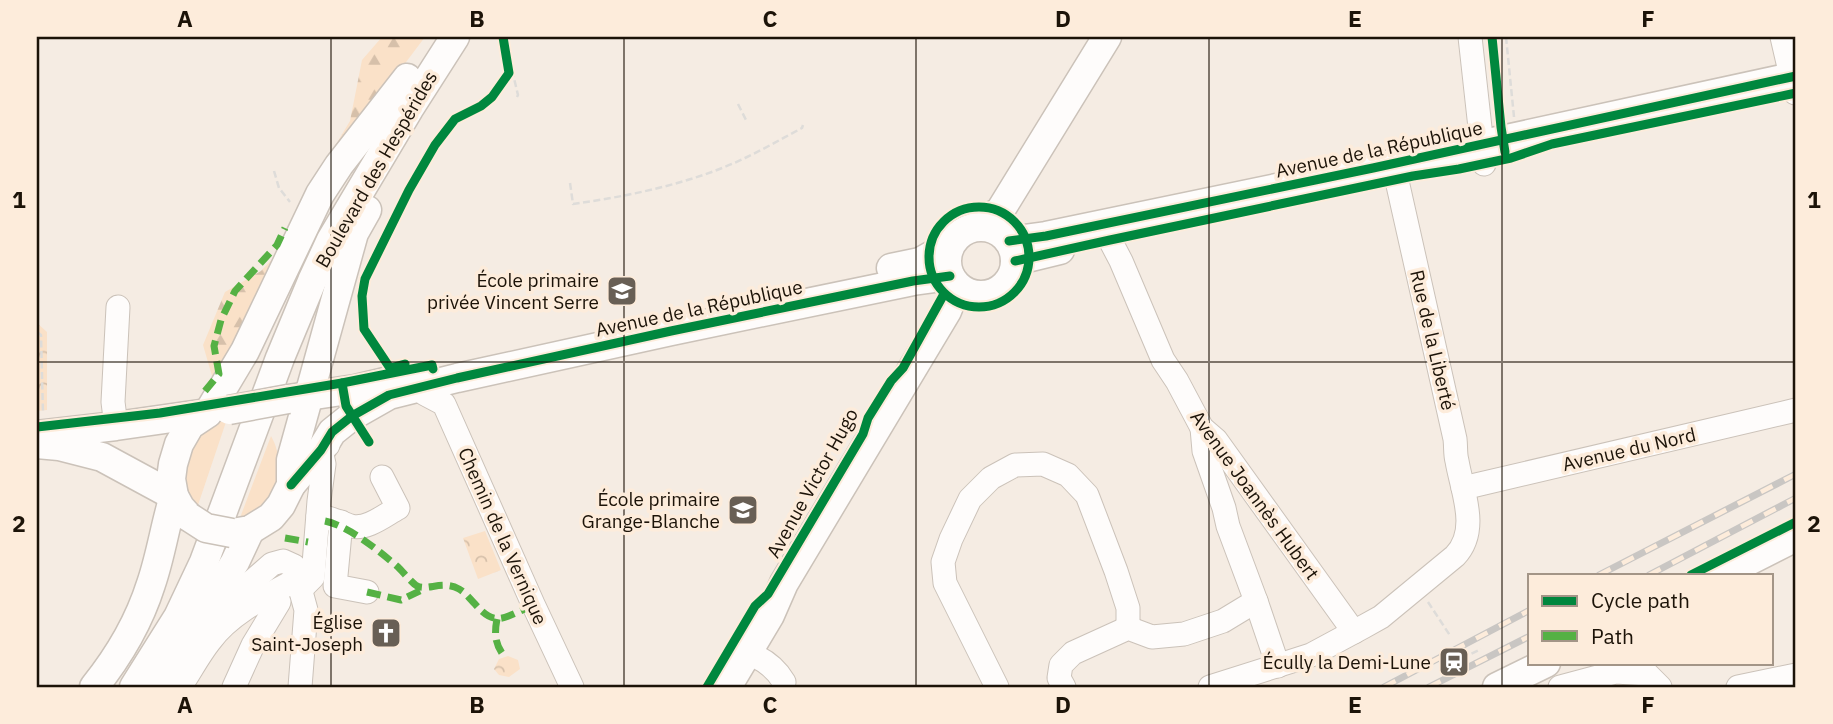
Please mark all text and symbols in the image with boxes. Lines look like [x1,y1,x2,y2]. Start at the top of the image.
text: A [177,3,193,33]
text: B [469,3,485,33]
text: C [763,3,778,33]
text: D [1055,3,1071,33]
text: E [1348,3,1362,33]
text: F [1641,3,1655,33]
street label: Boulevard des Hespérides [310,66,442,272]
street label: Avenue de la République [1273,115,1485,183]
text: 1 [12,184,26,214]
text: 1 [1807,184,1821,214]
street label: Rue de la Liberté [1405,267,1461,413]
place label: École primaire privée Vincent Serre [427,268,599,314]
street label: Avenue de la République [593,274,805,342]
school or university icon: École primaire privée Vincent Serre [605,274,639,308]
street label: Avenue Victor Hugo [761,404,863,562]
street label: Avenue Joannès Hubert [1185,406,1325,584]
street label: Avenue du Nord [1560,422,1698,476]
street label: Chemin de la Vernique [453,444,553,628]
place label: École primaire Grange-Blanche [582,487,720,533]
school or university icon: École primaire Grange-Blanche [726,493,760,527]
text: 2 [12,508,26,538]
text: 2 [1807,508,1821,538]
legend [1528,574,1773,664]
text: Cycle path [1591,586,1690,614]
place label: Église Saint-Joseph [251,610,363,656]
church icon: Église Saint-Joseph [369,616,403,650]
text: Path [1591,622,1634,650]
station icon: Écully la Demi-Lune [1437,645,1471,679]
place label: Écully la Demi-Lune [1263,650,1431,674]
text: A [177,689,193,719]
text: B [469,689,485,719]
text: C [763,689,778,719]
text: D [1055,689,1071,719]
text: E [1348,689,1362,719]
text: F [1641,689,1655,719]

